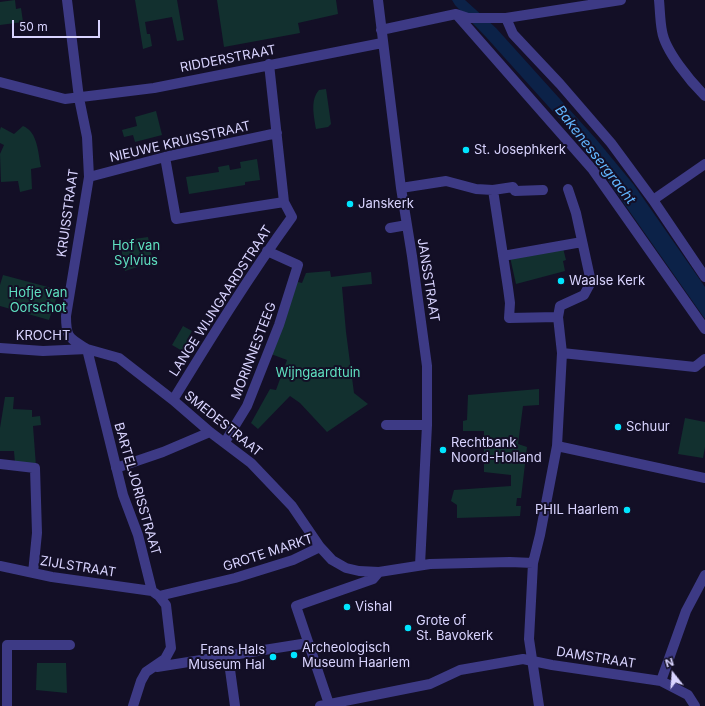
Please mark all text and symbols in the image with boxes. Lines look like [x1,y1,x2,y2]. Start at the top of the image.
scale bar [14,12,102,38]
text: 50 m [19,19,48,34]
street label: RIDDERSTRAAT [179,42,277,76]
water label: Bakenessergracht [551,102,639,208]
street label: NIEUWE KRUISSTRAAT [108,118,252,166]
place label: St. Josephkerk [474,142,566,158]
marker: St. Josephkerk [461,145,471,155]
street label: KRUISSTRAAT [54,168,82,258]
place label: Janskerk [358,196,414,212]
marker: Janskerk [345,199,355,209]
street label: LANGE WIJNGAARDSTRAAT [166,223,276,379]
street label: JANSSTRAAT [414,237,442,323]
park label: Hof van Sylvius [112,238,160,269]
place label: Waalse Kerk [569,273,645,289]
marker: Waalse Kerk [556,276,566,286]
park label: Hofje van Oorschot [9,285,67,316]
street label: MORINNESTEEG [228,300,280,402]
street label: KROCHT [16,328,70,344]
park label: Wijngaardtuin [276,365,360,381]
street label: SMEDESTRAAT [181,388,265,460]
place label: Schuur [626,419,670,435]
street label: BARTELJORISSTRAAT [111,421,163,557]
marker: Schuur [613,422,623,432]
place label: Rechtbank Noord-Holland [451,435,542,466]
marker: Rechtbank Noord-Holland [438,445,448,455]
place label: PHIL Haarlem [535,502,619,518]
marker: PHIL Haarlem [622,505,632,515]
street label: GROTE MARKT [221,531,315,575]
street label: ZIJLSTRAAT [39,553,117,581]
place label: Vishal [355,599,392,615]
marker: Vishal [342,602,352,612]
place label: Grote of St. Bavokerk [416,613,493,644]
marker: Grote of St. Bavokerk [403,623,413,633]
place label: Archeologisch Museum Haarlem [302,640,410,671]
place label: Frans Hals Museum Hal [188,642,265,673]
street label: DAMSTRAAT [555,644,637,672]
marker: Archeologisch Museum Haarlem [289,650,299,660]
marker: Frans Hals Museum Hal [268,652,278,662]
north arrow [653,654,693,694]
text: N [663,655,676,670]

